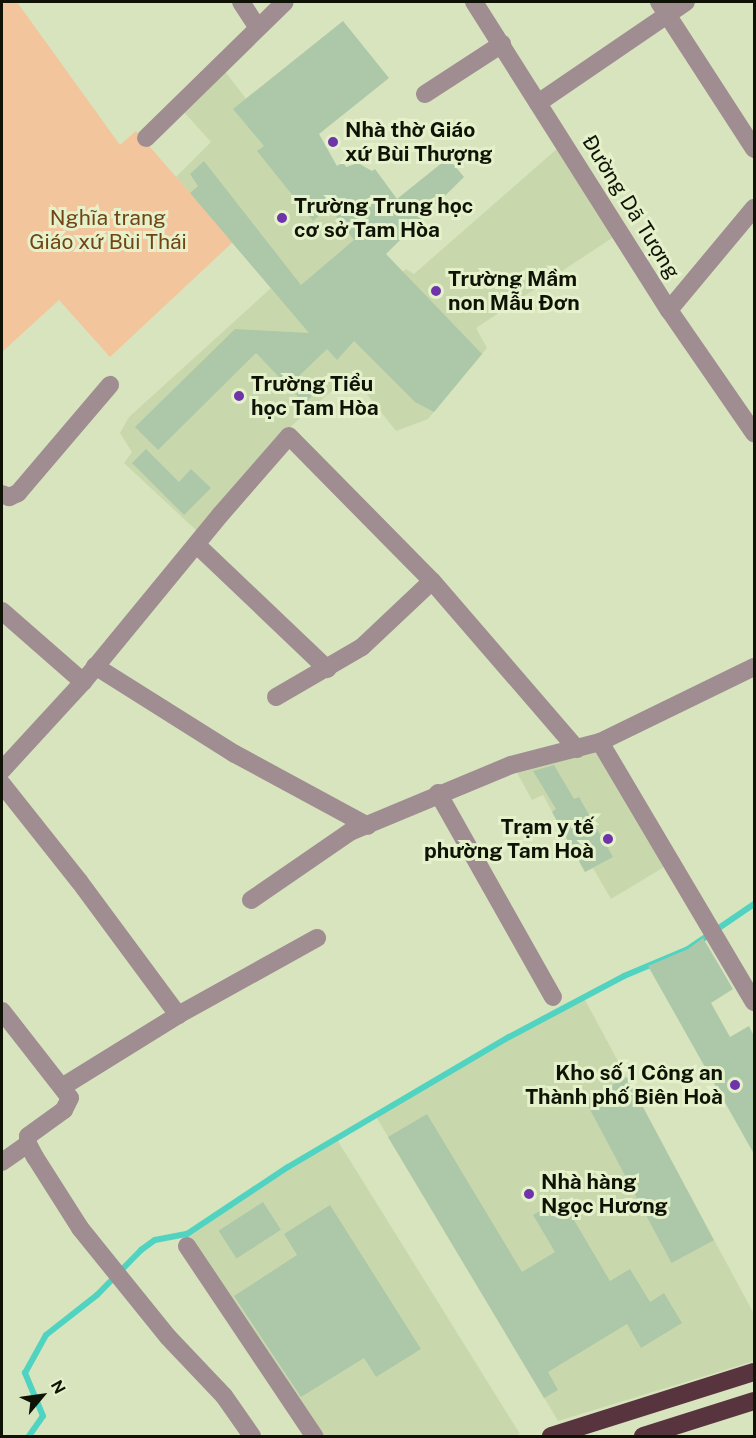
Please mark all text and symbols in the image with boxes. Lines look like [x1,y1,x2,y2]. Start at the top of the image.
place label: Nhà thờ Giáo xứ Bùi Thượng [345,117,493,167]
street label: Đường Dã Tượng [577,131,685,283]
marker: Nhà thờ Giáo xứ Bùi Thượng [326,135,340,149]
place label: Trường Trung học cơ sở Tam Hòa [294,193,473,243]
park label: Nghĩa trang Giáo xứ Bùi Thái [29,205,187,255]
marker: Trường Trung học cơ sở Tam Hòa [275,211,289,225]
place label: Trường Mầm non Mẫu Đơn [448,266,580,316]
marker: Trường Mầm non Mẫu Đơn [429,284,443,298]
place label: Trường Tiểu học Tam Hòa [251,371,379,421]
marker: Trường Tiểu học Tam Hòa [232,389,246,403]
place label: Trạm y tế phường Tam Hoà [424,814,594,864]
marker: Trạm y tế phường Tam Hoà [599,830,617,848]
place label: Kho số 1 Công an Thành phố Biên Hoà [525,1060,723,1110]
marker: Kho số 1 Công an Thành phố Biên Hoà [728,1078,742,1092]
place label: Nhà hàng Ngọc Hương [541,1169,668,1219]
marker: Nhà hàng Ngọc Hương [522,1187,536,1201]
north arrow [12,1366,72,1426]
text: N [47,1377,70,1397]

